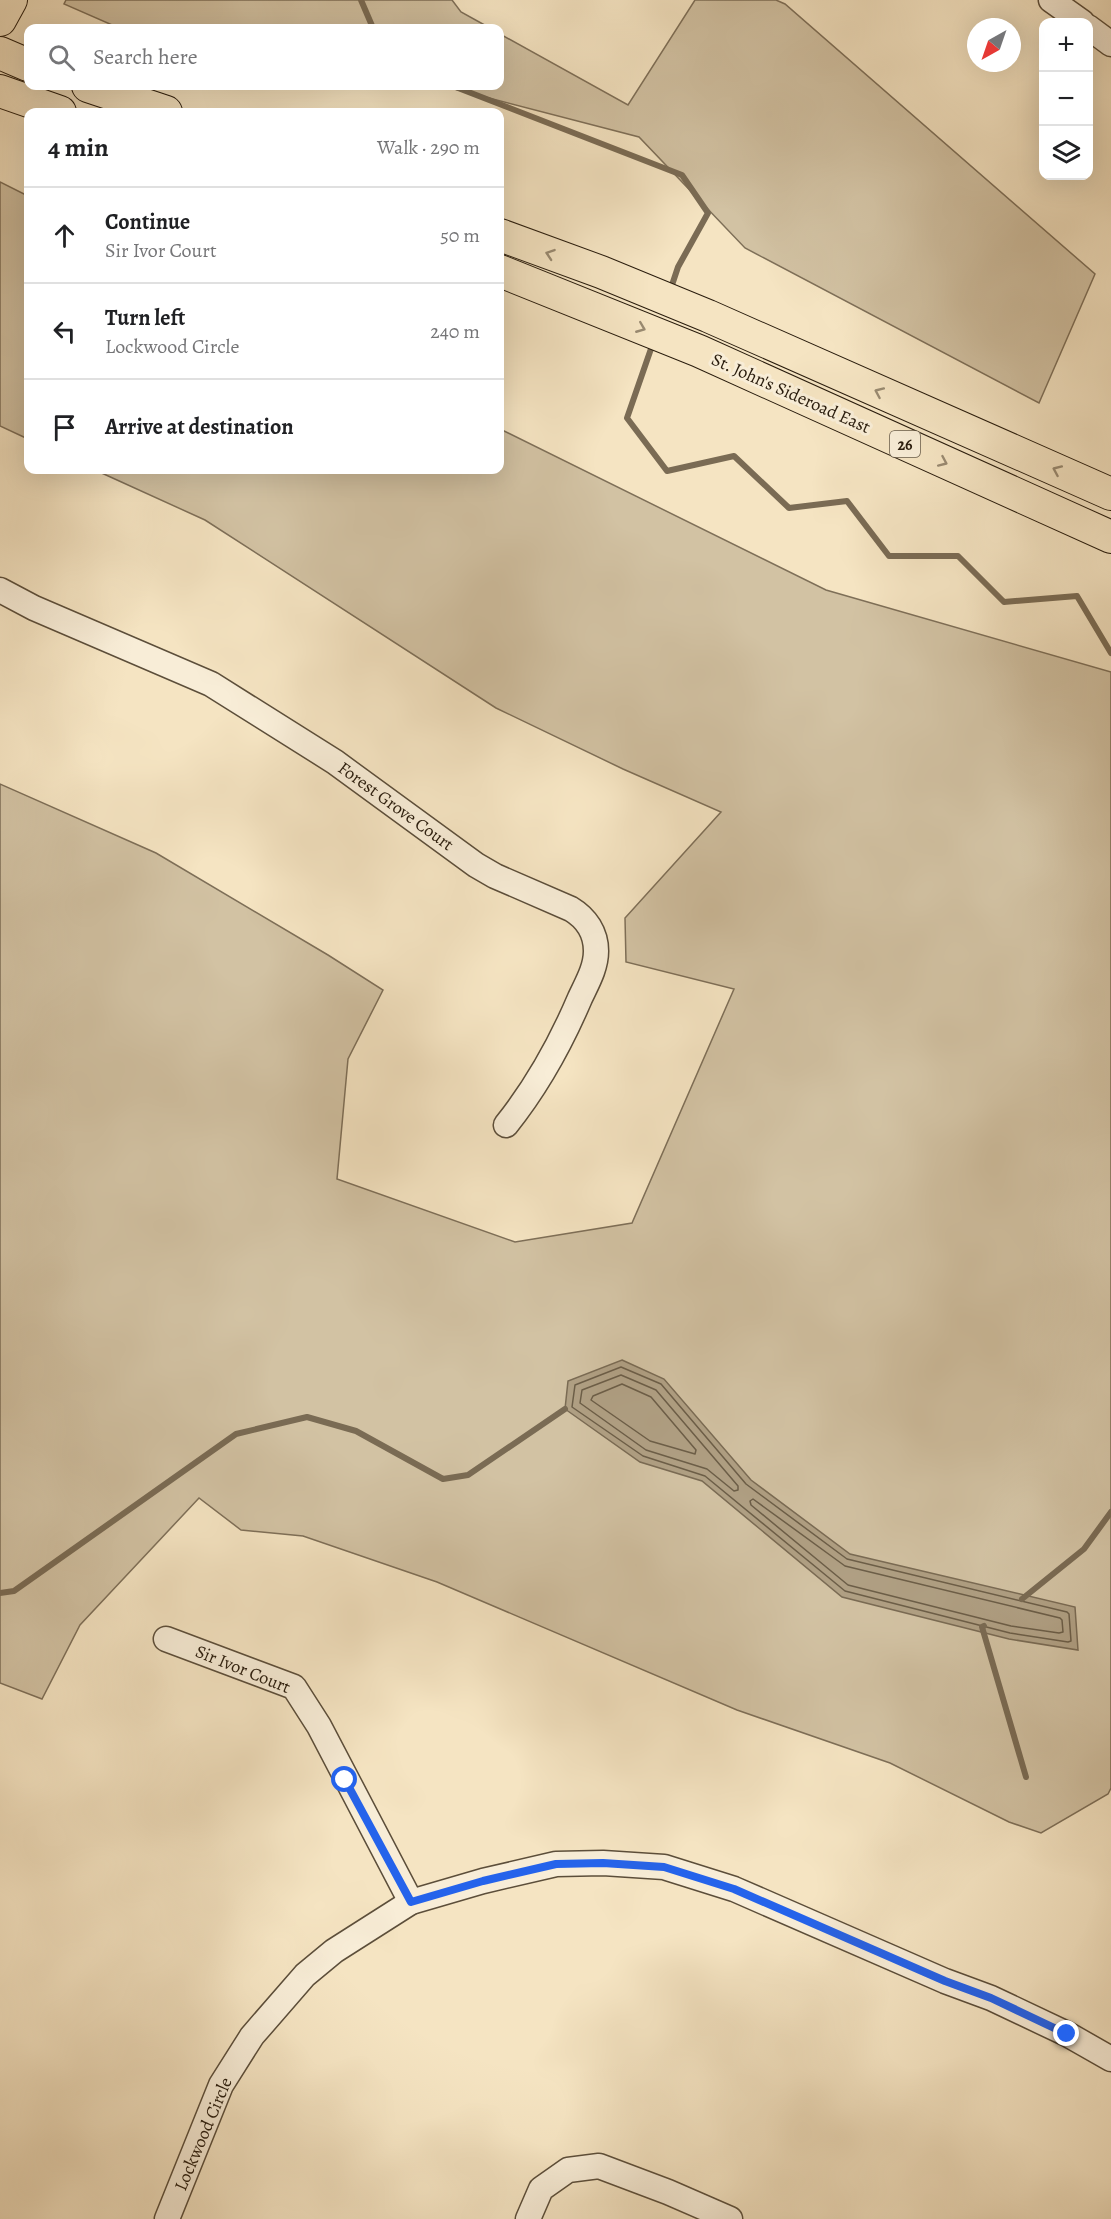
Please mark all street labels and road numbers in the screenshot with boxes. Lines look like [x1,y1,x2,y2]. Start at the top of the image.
street label: St. John's Sideroad East [708,347,874,439]
road number: 26 [890,431,920,457]
street label: Forest Grove Court [333,756,459,856]
street label: Sir Ivor Court [192,1639,294,1699]
street label: Lockwood Circle [168,2074,238,2194]

